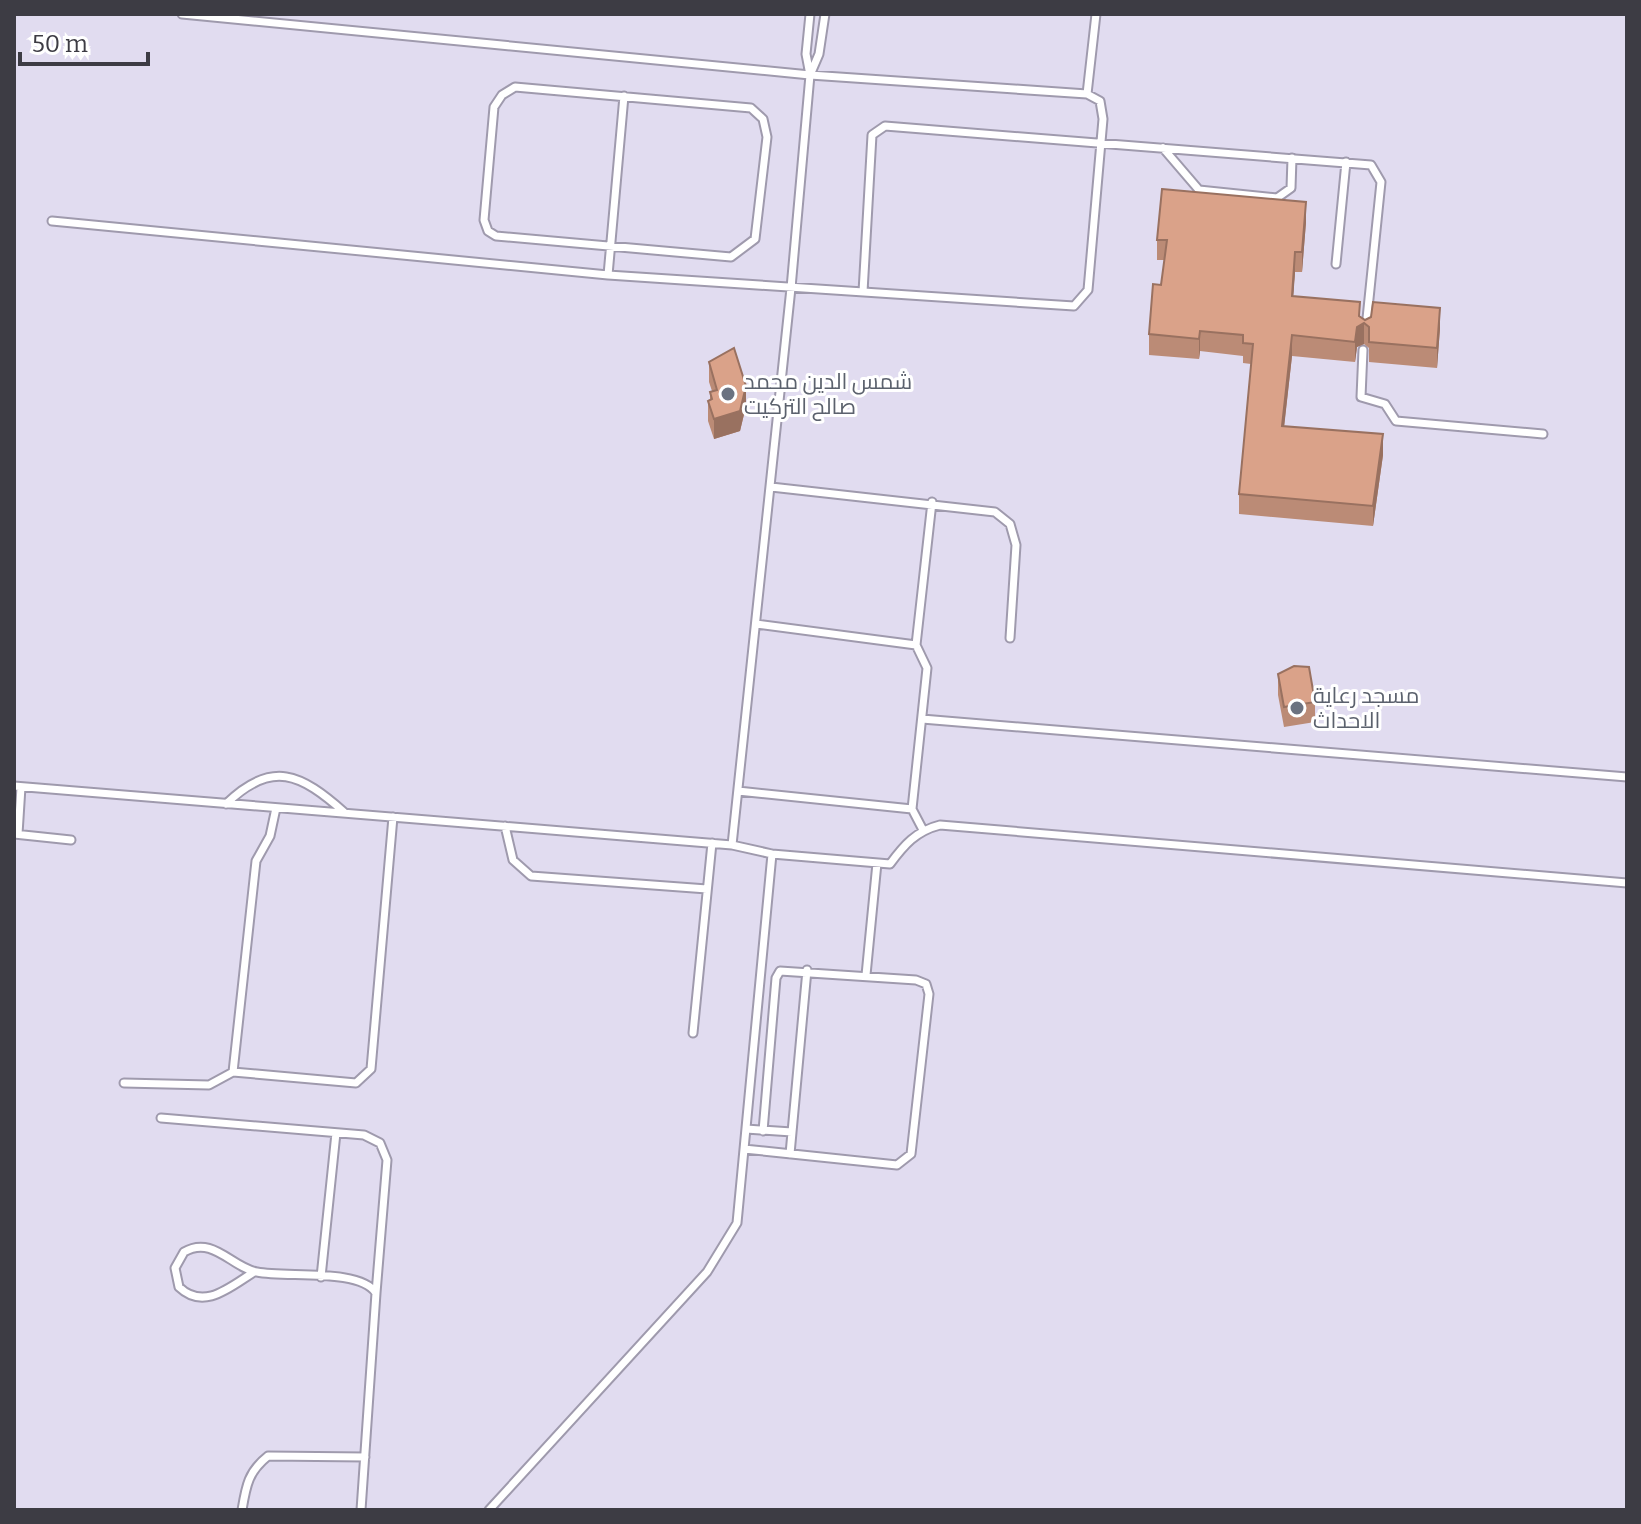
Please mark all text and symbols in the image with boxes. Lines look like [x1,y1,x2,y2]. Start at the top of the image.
scale bar [20,16,148,66]
text: 50 m [32,30,88,58]
place label: شمس الدين محمد صالح التركيت [744,368,912,421]
marker: شمس الدين محمد صالح التركيت [719,385,737,403]
place label: مسجد رعاية الاحداث [1313,682,1419,734]
marker: مسجد رعاية الاحداث [1288,699,1306,717]

